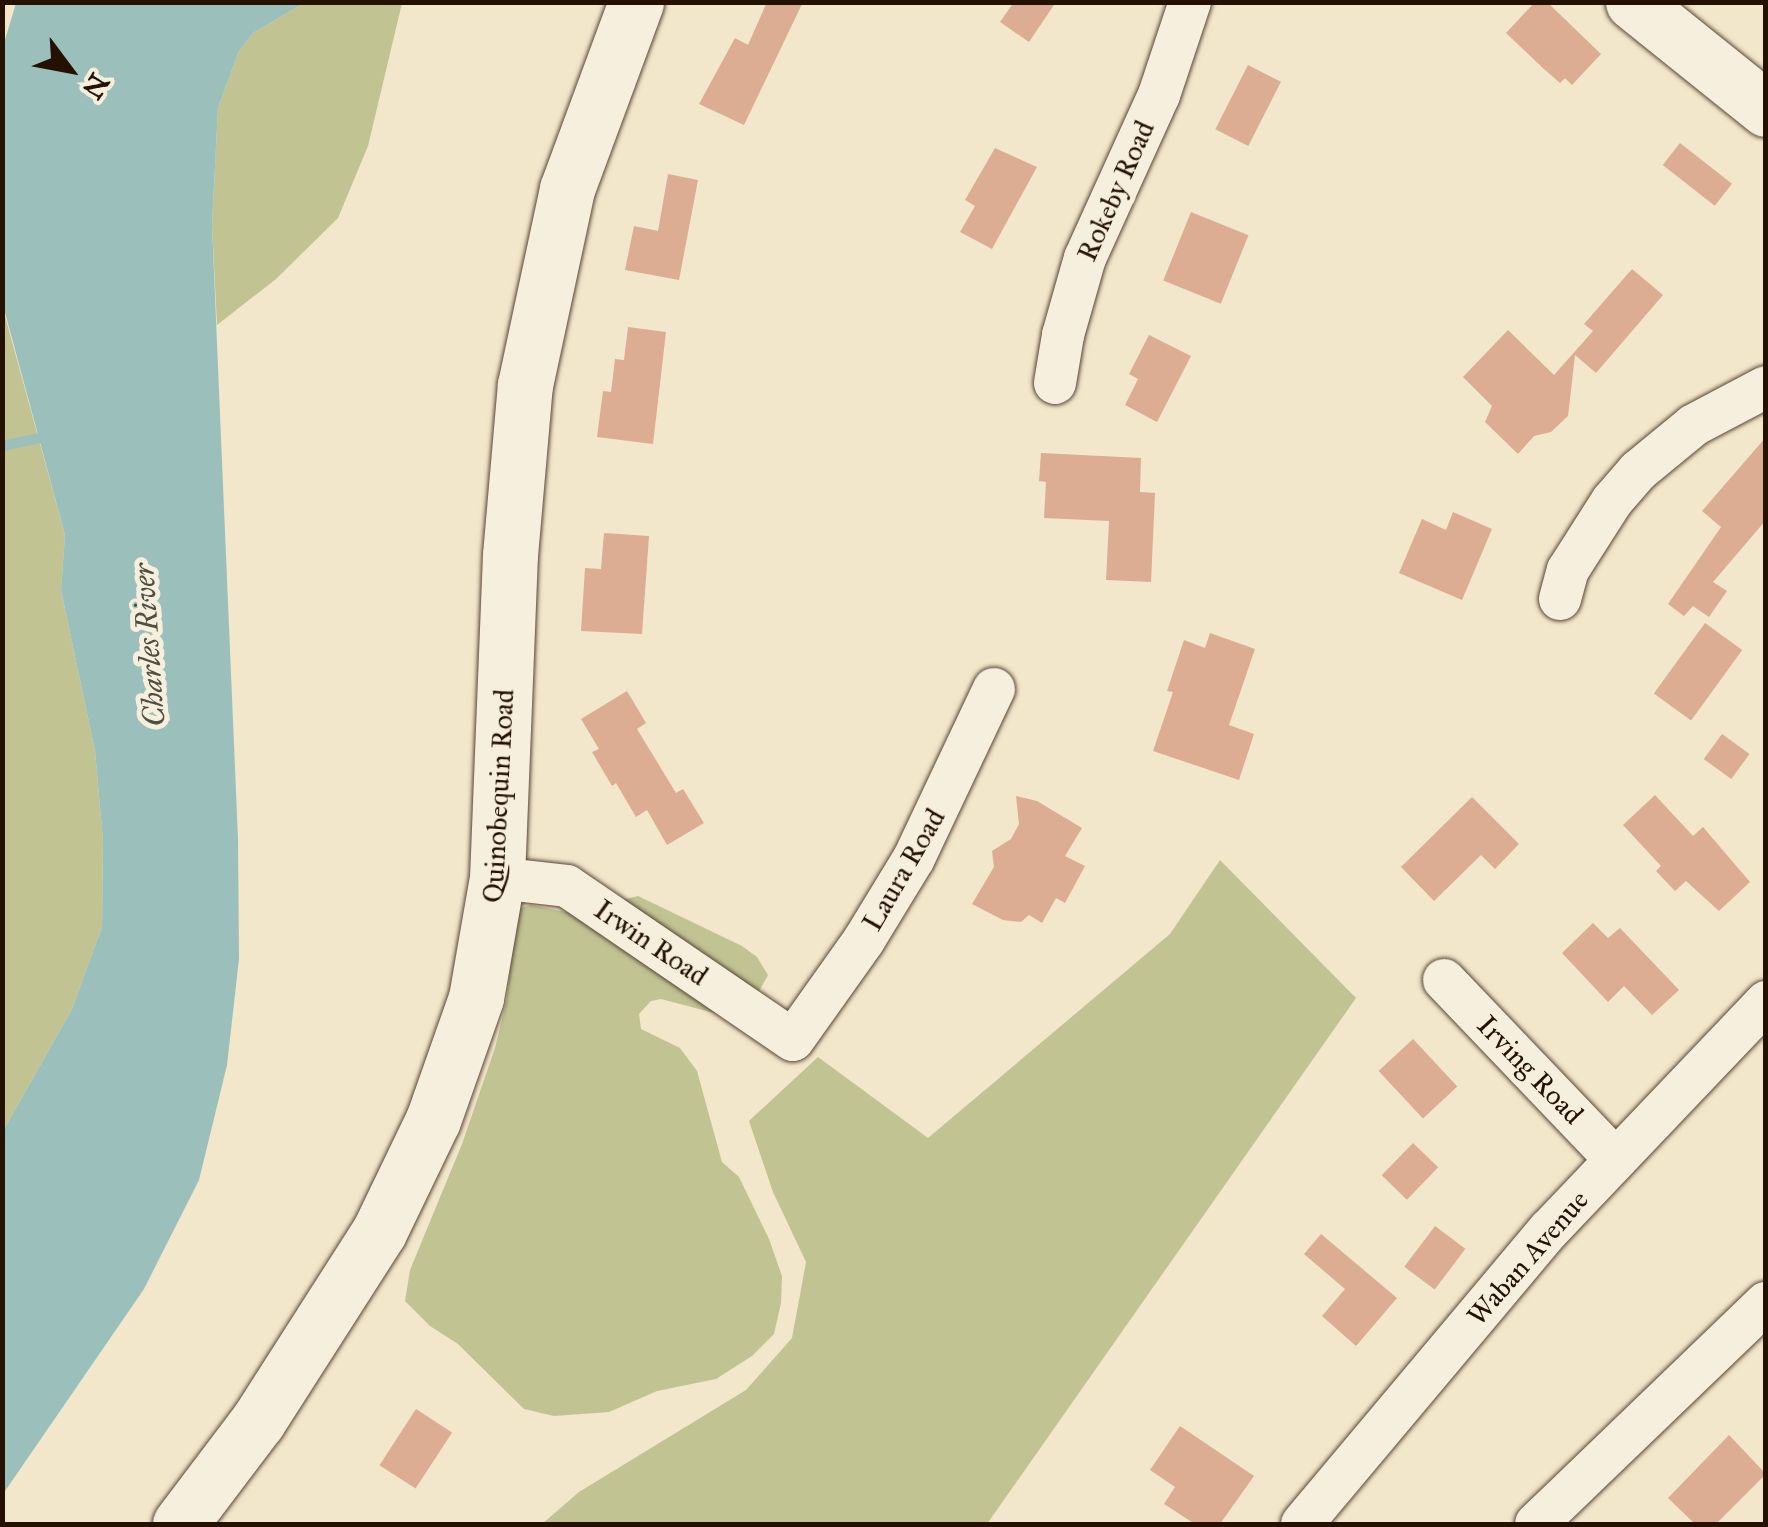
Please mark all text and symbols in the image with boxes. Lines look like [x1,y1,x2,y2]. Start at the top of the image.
north arrow [20,20,120,120]
text: N [75,67,117,106]
street label: Rokeby Road [1070,116,1162,266]
water label: Charles River [125,562,173,728]
street label: Quinobequin Road [477,688,521,904]
street label: Laura Road [856,803,952,937]
street label: Irwin Road [588,893,714,993]
street label: Irving Road [1470,1009,1590,1131]
street label: Waban Avenue [1460,1184,1596,1332]

